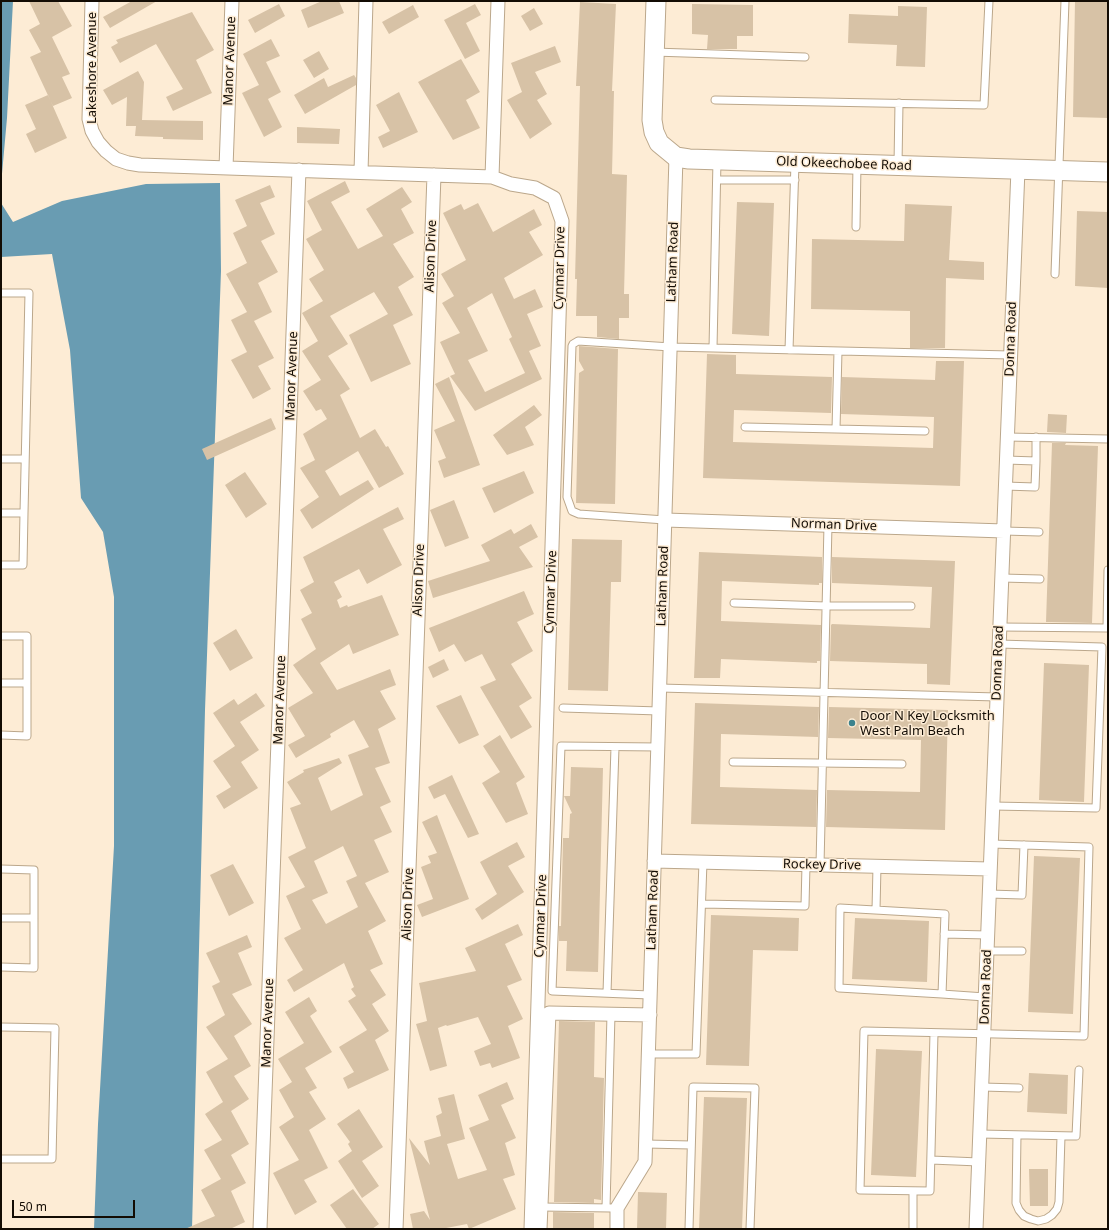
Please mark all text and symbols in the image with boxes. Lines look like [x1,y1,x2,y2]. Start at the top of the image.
street label: Lakeshore Avenue [84,12,100,124]
street label: Manor Avenue [221,16,239,106]
street label: Old Okeechobee Road [776,154,912,174]
street label: Alison Drive [422,219,440,293]
street label: Latham Road [664,221,682,303]
street label: Cynmar Drive [551,226,569,310]
street label: Donna Road [1002,301,1020,377]
street label: Manor Avenue [283,331,301,421]
street label: Norman Drive [791,516,877,534]
street label: Alison Drive [410,543,428,617]
street label: Latham Road [654,545,672,627]
street label: Cynmar Drive [542,550,560,634]
street label: Donna Road [989,625,1007,701]
street label: Manor Avenue [271,655,289,745]
place label: Door N Key Locksmith West Palm Beach [860,708,995,739]
marker: Door N Key Locksmith West Palm Beach [847,718,857,728]
street label: Rockey Drive [783,857,861,873]
street label: Alison Drive [399,867,417,941]
street label: Latham Road [644,869,662,951]
street label: Cynmar Drive [532,874,550,958]
street label: Donna Road [977,949,995,1025]
street label: Manor Avenue [259,978,277,1068]
scale bar [14,1192,137,1218]
text: 50 m [19,1198,47,1215]

